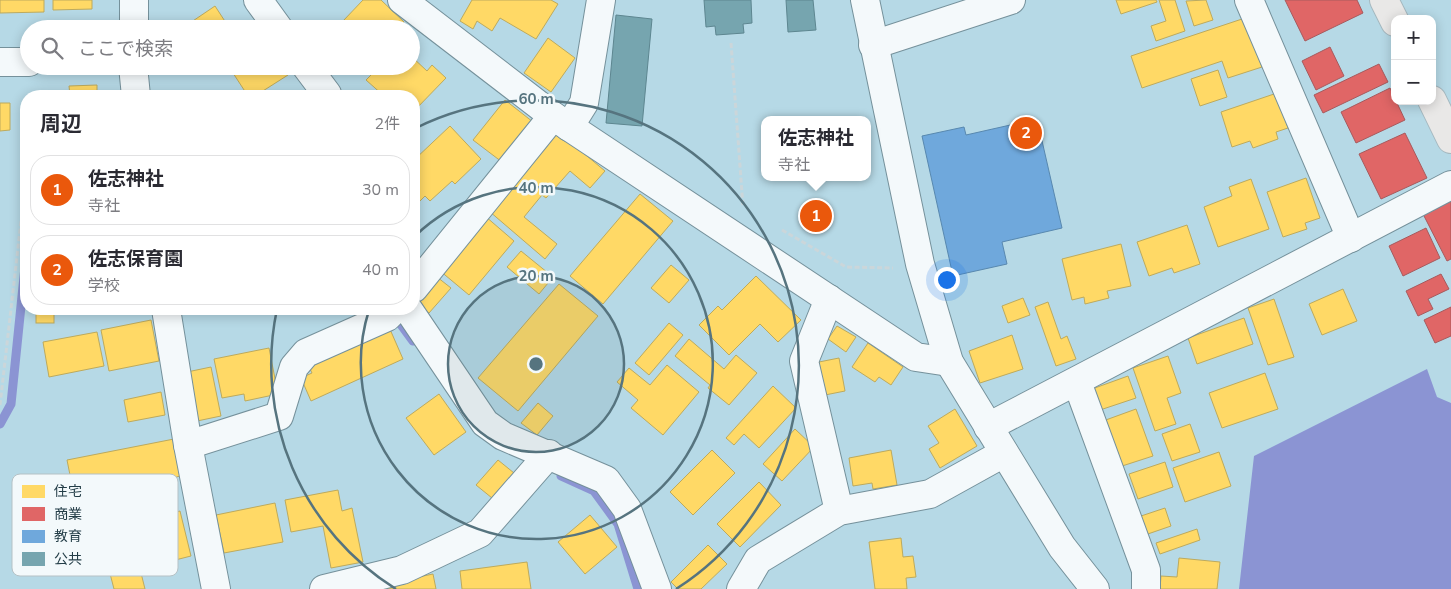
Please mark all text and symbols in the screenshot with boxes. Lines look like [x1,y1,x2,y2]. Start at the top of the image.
map controls [1391,15,1436,105]
button: + [1391,15,1436,60]
search box [20,20,420,75]
icon: search [38,34,66,62]
text: ここで検索 [78,36,173,62]
button: − [1391,60,1436,105]
text: 60 m [518,89,554,109]
text: 周辺 [40,110,82,138]
text: 2件 [374,113,400,135]
pin: 2 [1010,114,1042,152]
popup [761,116,871,181]
text: 佐志神社 [778,125,854,151]
text: 寺社 [778,154,810,176]
text: 佐志神社 [88,166,164,192]
text: 40 m [518,178,554,198]
text: 1 [52,179,62,201]
text: 30 m [362,179,399,201]
text: 寺社 [88,195,120,217]
pin: 1 [800,197,832,235]
text: 佐志保育園 [88,246,183,272]
text: 2 [52,259,62,281]
text: 40 m [362,259,399,281]
text: 20 m [518,266,554,286]
your location [934,267,960,293]
text: 学校 [88,275,120,297]
centre of rings [527,355,545,373]
legend [12,474,178,576]
text: 住宅 [54,482,82,501]
text: 商業 [54,505,82,524]
text: 教育 [54,527,82,546]
text: 公共 [54,550,82,569]

